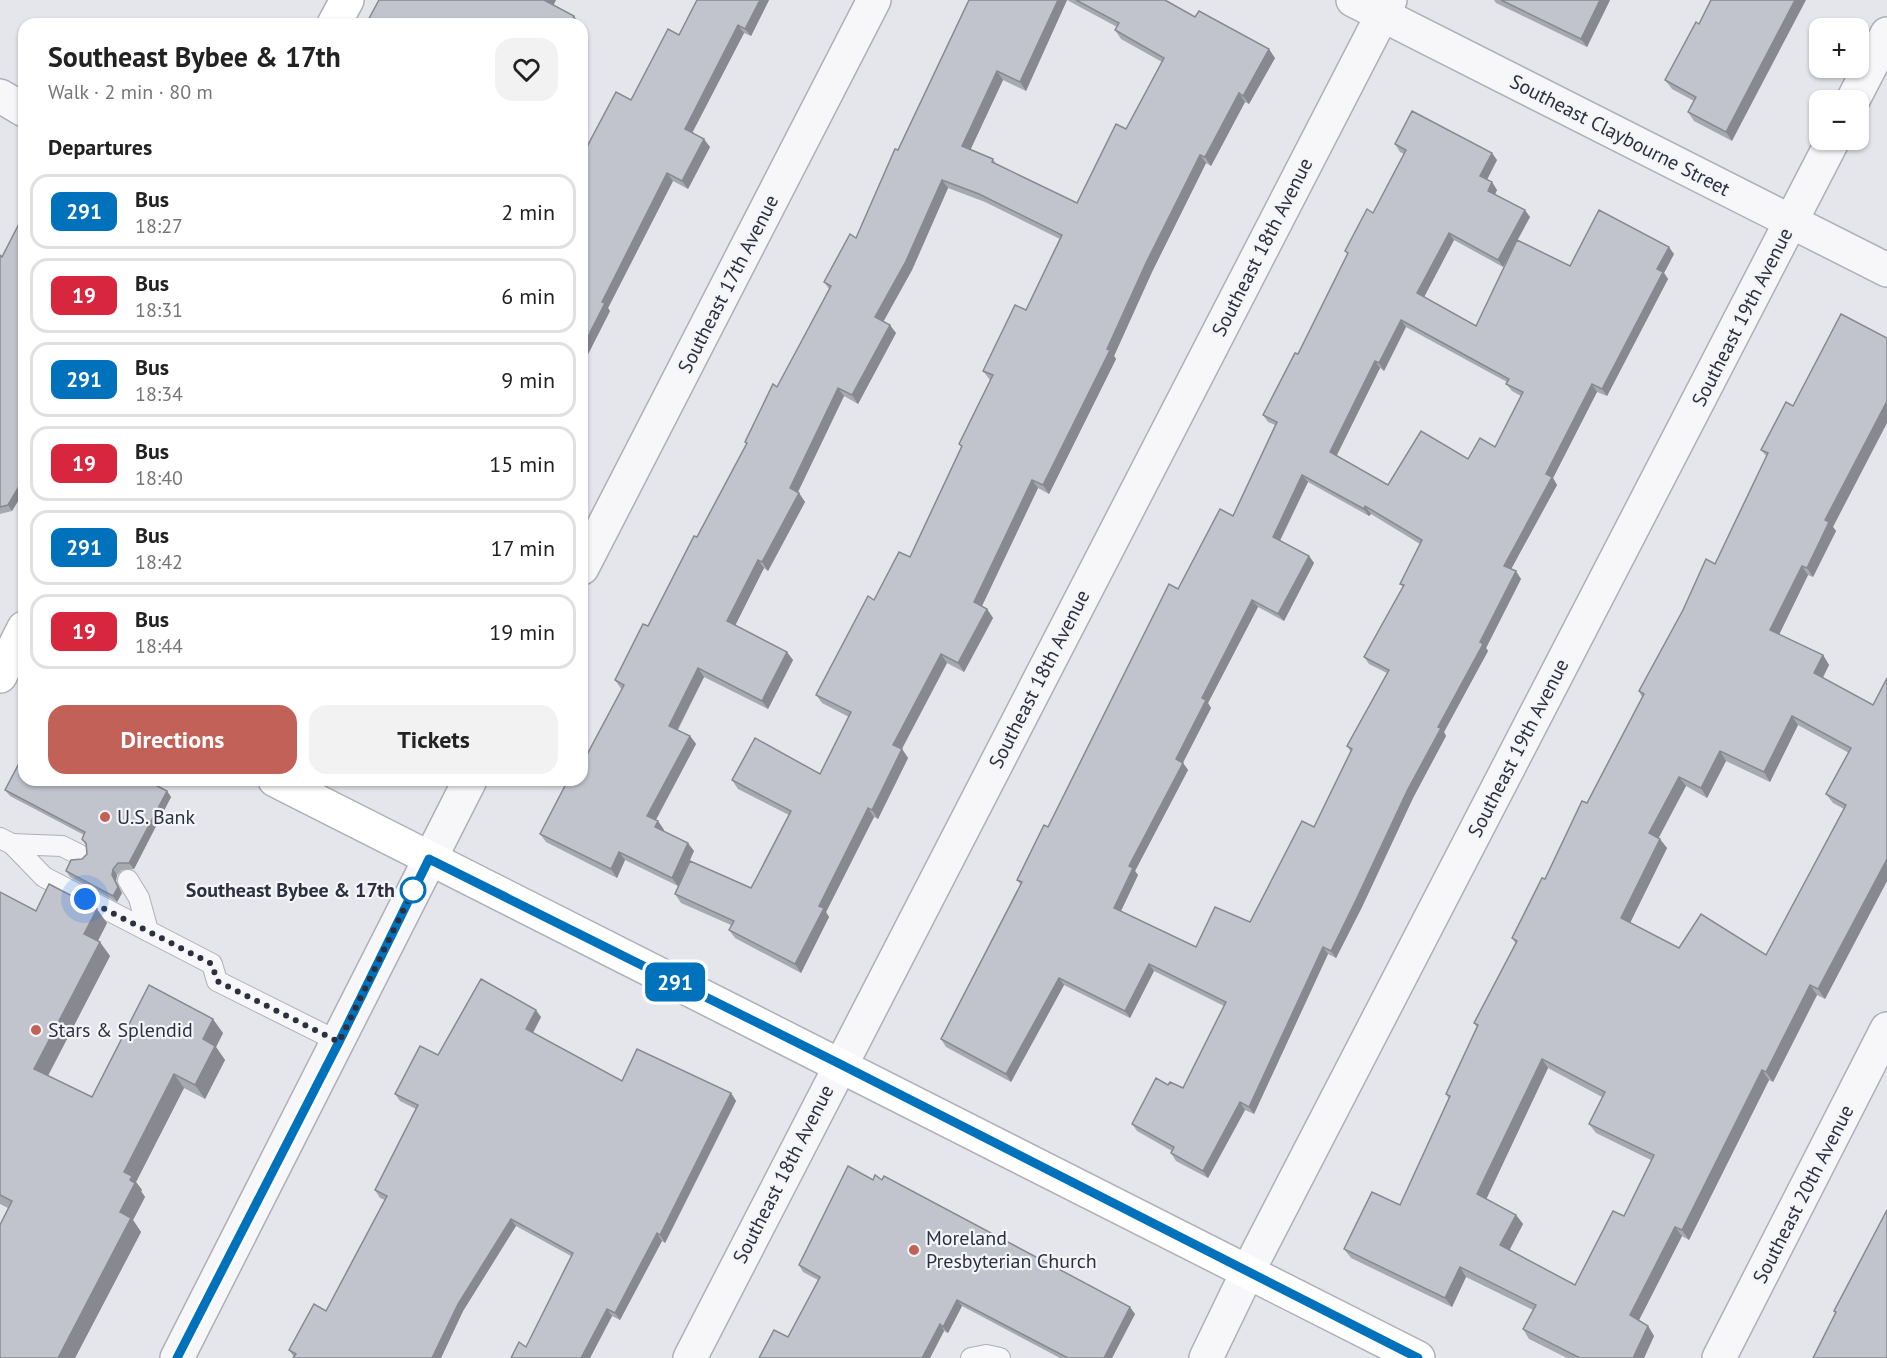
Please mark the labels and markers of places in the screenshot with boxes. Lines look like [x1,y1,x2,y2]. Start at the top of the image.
place label: U.S. Bank [117,804,196,830]
marker: U.S. Bank [98,810,112,824]
place label: Southeast Bybee & 17th [186,877,395,903]
marker: Southeast Bybee & 17th [400,877,426,903]
place label: Stars & Splendid [48,1017,193,1043]
marker: Stars & Splendid [29,1023,43,1037]
place label: Moreland Presbyterian Church [926,1225,1097,1274]
marker: Moreland Presbyterian Church [907,1243,921,1257]

